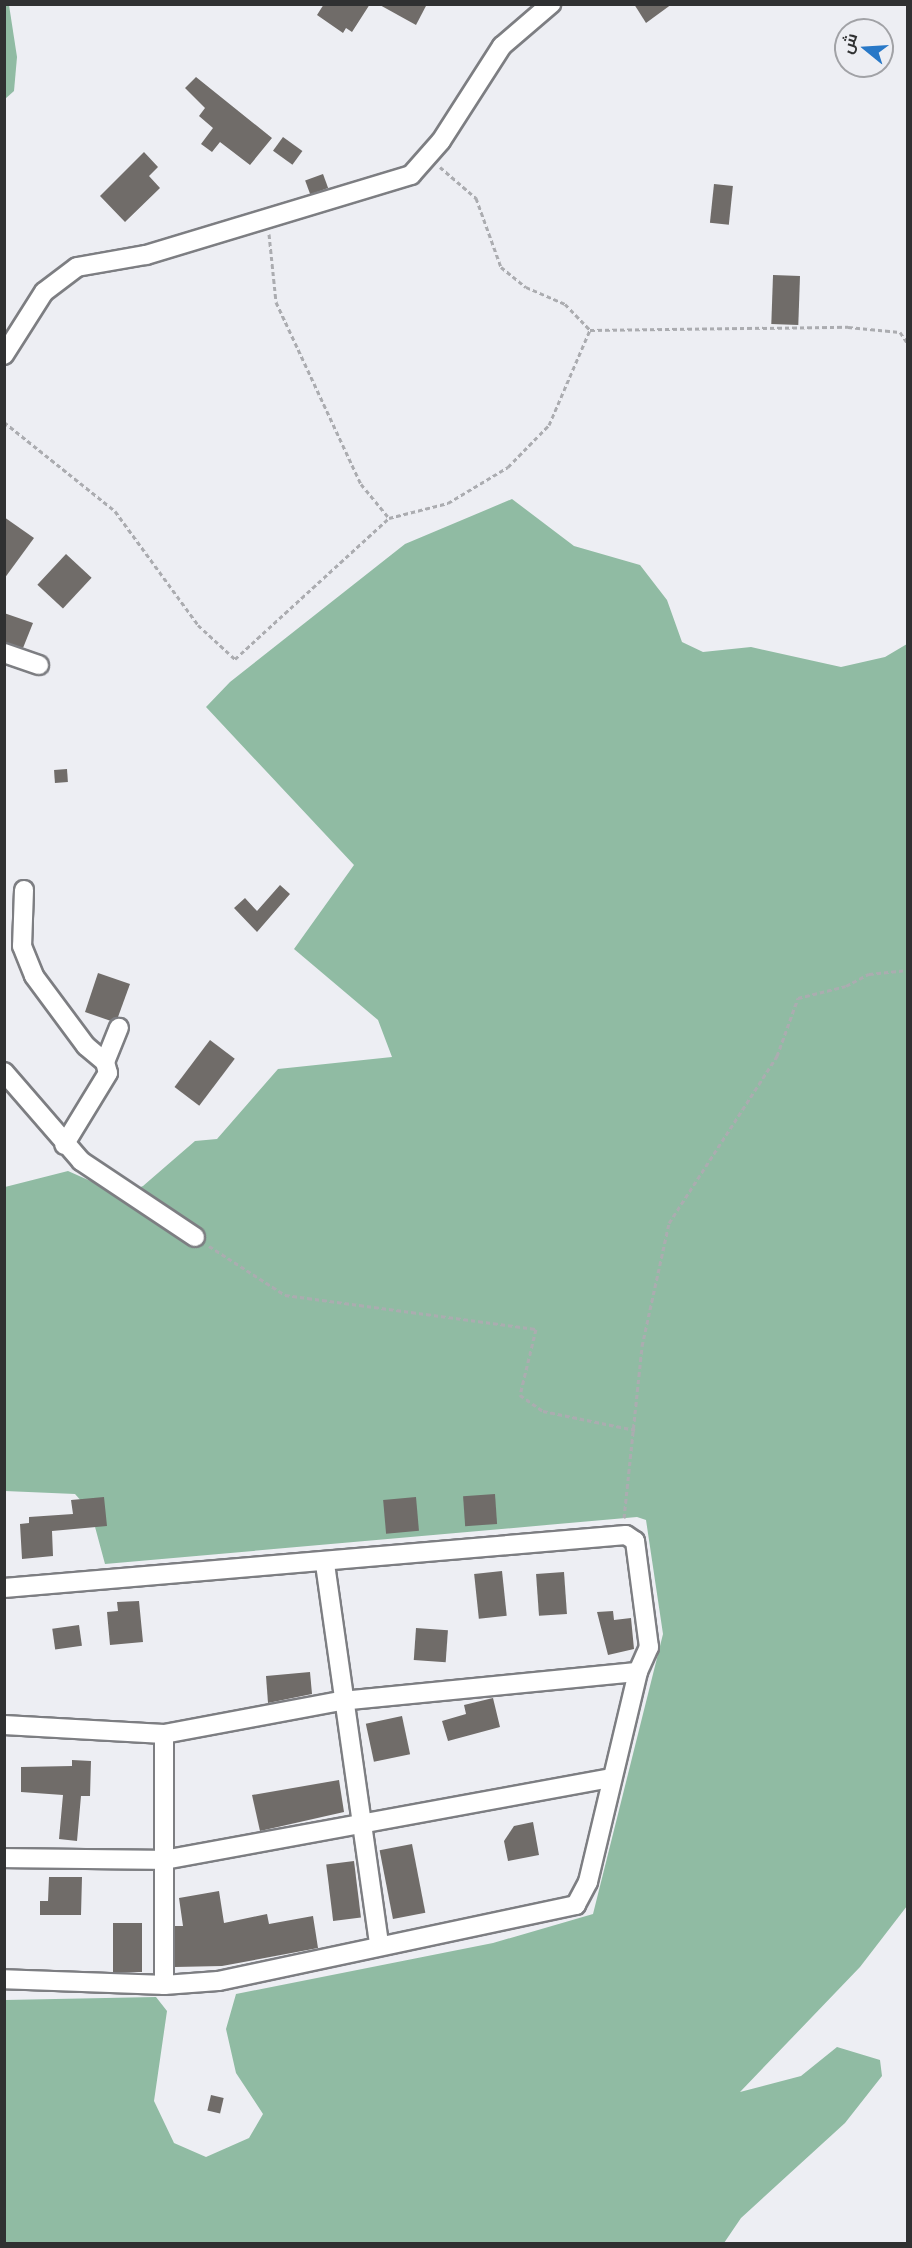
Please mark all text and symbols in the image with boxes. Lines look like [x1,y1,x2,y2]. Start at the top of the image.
north arrow [834,18,894,78]
text: ش [836,30,861,56]

